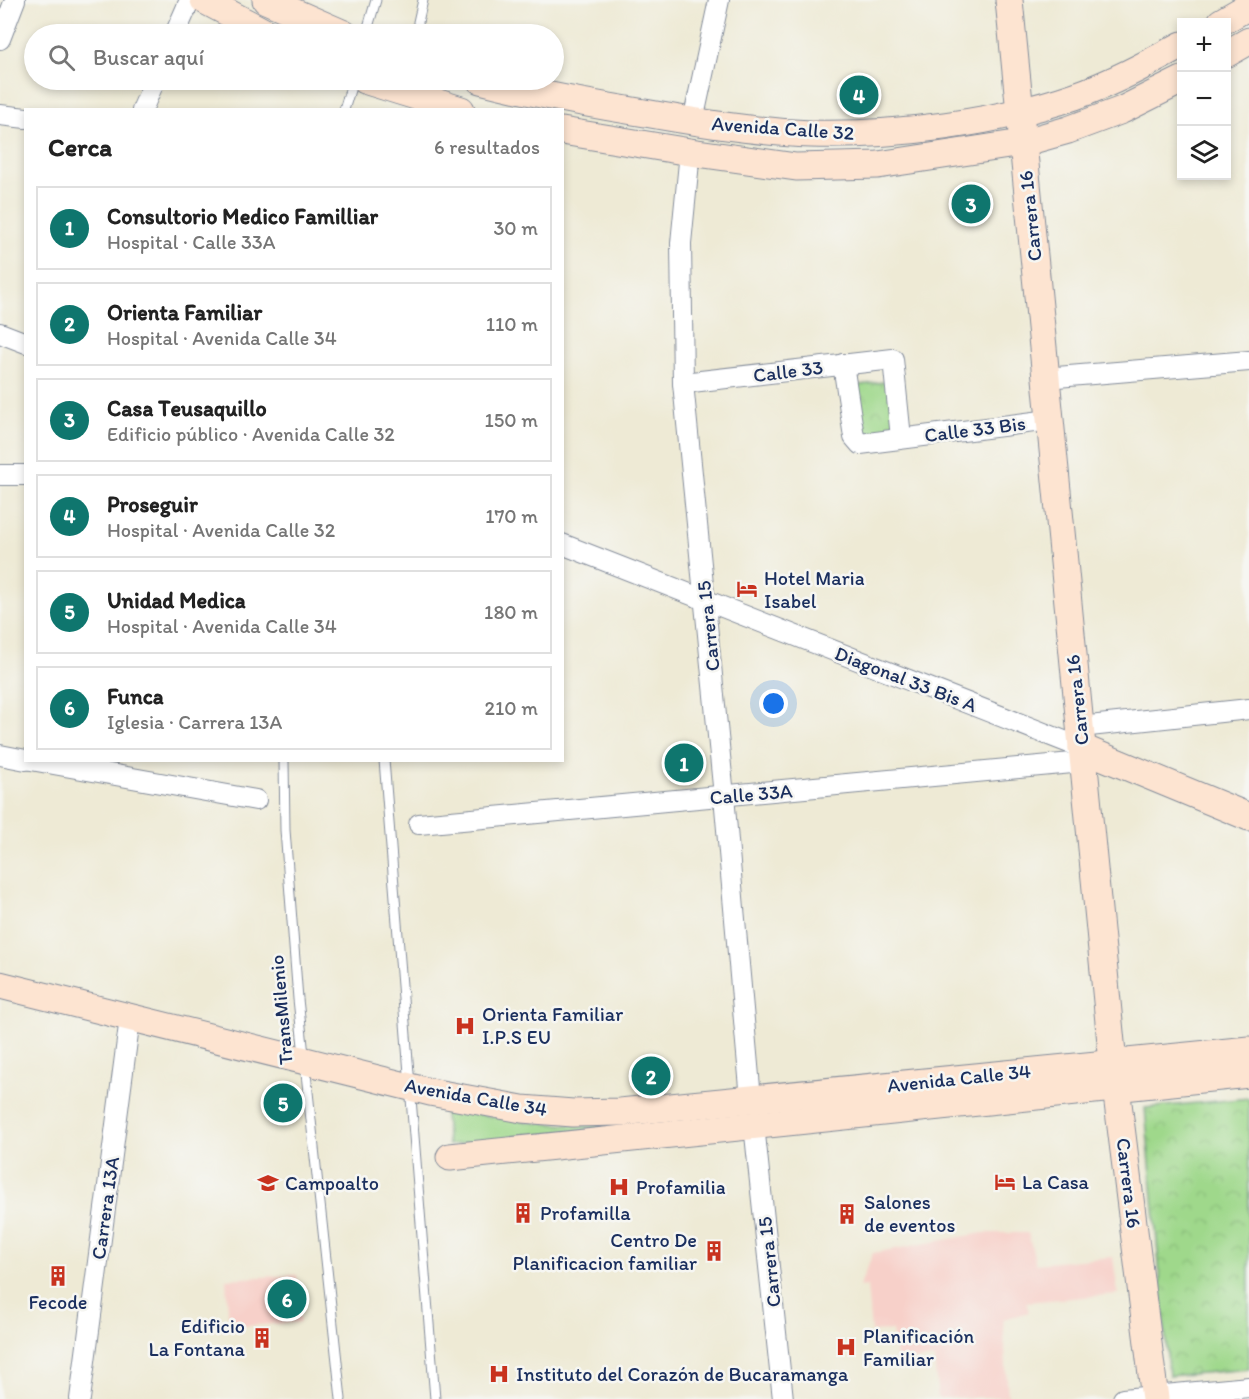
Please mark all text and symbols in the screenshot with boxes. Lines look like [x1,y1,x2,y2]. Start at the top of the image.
map controls [1177,18,1231,180]
button: + [1177,18,1231,72]
search box [24,24,564,90]
icon: search [45,41,78,74]
text: Buscar aquí [93,44,204,71]
pin: 4 [840,72,878,118]
button: − [1177,72,1231,126]
street label: Avenida Calle 32 [711,111,856,145]
button: layers [1177,126,1231,180]
text: Cerca [48,131,112,163]
text: 6 resultados [434,135,540,159]
street label: Carrera 16 [1013,170,1047,262]
pin: 3 [952,182,990,226]
text: Consultorio Medico Familliar [107,203,378,230]
text: 1 [65,216,74,240]
text: 30 m [493,216,538,240]
text: Hospital · Calle 33A [107,230,276,254]
text: Orienta Familiar [107,299,262,326]
text: 2 [64,312,75,336]
text: 110 m [486,312,538,336]
text: Hospital · Avenida Calle 34 [107,326,337,350]
street label: Calle 33 [752,355,824,387]
text: Casa Teusaquillo [107,395,267,422]
text: 3 [64,408,75,432]
text: 150 m [485,408,538,432]
street label: Calle 33 Bis [923,411,1027,447]
text: Edificio público · Avenida Calle 32 [107,422,395,446]
text: Proseguir [107,491,198,518]
text: 4 [63,504,76,528]
text: 170 m [485,504,538,528]
text: Hospital · Avenida Calle 32 [107,518,335,542]
place label: Hotel Maria Isabel [764,566,865,613]
hotel icon: Hotel Maria Isabel [735,577,759,601]
street label: Carrera 15 [691,580,725,672]
text: Unidad Medica [107,587,246,614]
text: 5 [64,600,75,624]
text: 180 m [484,600,538,624]
text: Hospital · Avenida Calle 34 [107,614,337,638]
street label: Diagonal 33 Bis A [831,641,981,717]
street label: Carrera 16 [1060,654,1094,746]
text: Funca [107,683,164,710]
your location [759,689,788,718]
text: 6 [64,696,75,720]
text: 210 m [485,696,538,720]
text: Iglesia · Carrera 13A [107,710,282,734]
pin: 1 [664,740,704,786]
street label: Calle 33A [709,778,794,810]
street label: TransMilenio [264,954,298,1066]
place label: Orienta Familiar I.P.S EU [482,1002,623,1049]
hospital icon: Orienta Familiar I.P.S EU [453,1014,477,1038]
pin: 2 [632,1054,670,1098]
street label: Avenida Calle 34 [886,1059,1032,1097]
street label: Avenida Calle 34 [403,1073,549,1121]
pin: 5 [264,1080,302,1126]
street label: Carrera 16 [1112,1136,1146,1230]
street label: Carrera 13A [86,1155,124,1261]
hotel icon: La Casa [993,1170,1017,1194]
place label: La Casa [1022,1170,1090,1194]
school or university icon: Campoalto [256,1171,280,1195]
place label: Campoalto [285,1171,379,1195]
hospital icon: Profamilia [607,1175,631,1199]
place label: Profamilia [636,1175,726,1199]
place label: Salones de eventos [864,1190,955,1237]
building icon: Profamilla [511,1201,535,1225]
place label: Profamilla [540,1201,631,1225]
building icon: Salones de eventos [835,1202,859,1226]
street label: Carrera 15 [752,1216,786,1308]
place label: Centro De Planificacion familiar [512,1228,697,1275]
building icon: Centro De Planificacion familiar [702,1239,726,1263]
building icon: Fecode [46,1264,70,1288]
pin: 6 [268,1276,306,1322]
place label: Fecode [28,1290,88,1314]
place label: Edificio La Fontana [149,1314,246,1361]
place label: Planificación Familiar [863,1324,974,1371]
building icon: Edificio La Fontana [250,1326,274,1350]
hospital icon: Planificación Familiar [834,1335,858,1359]
hospital icon: Instituto del Corazón de Bucaramanga [487,1362,511,1386]
place label: Instituto del Corazón de Bucaramanga [516,1362,849,1386]

